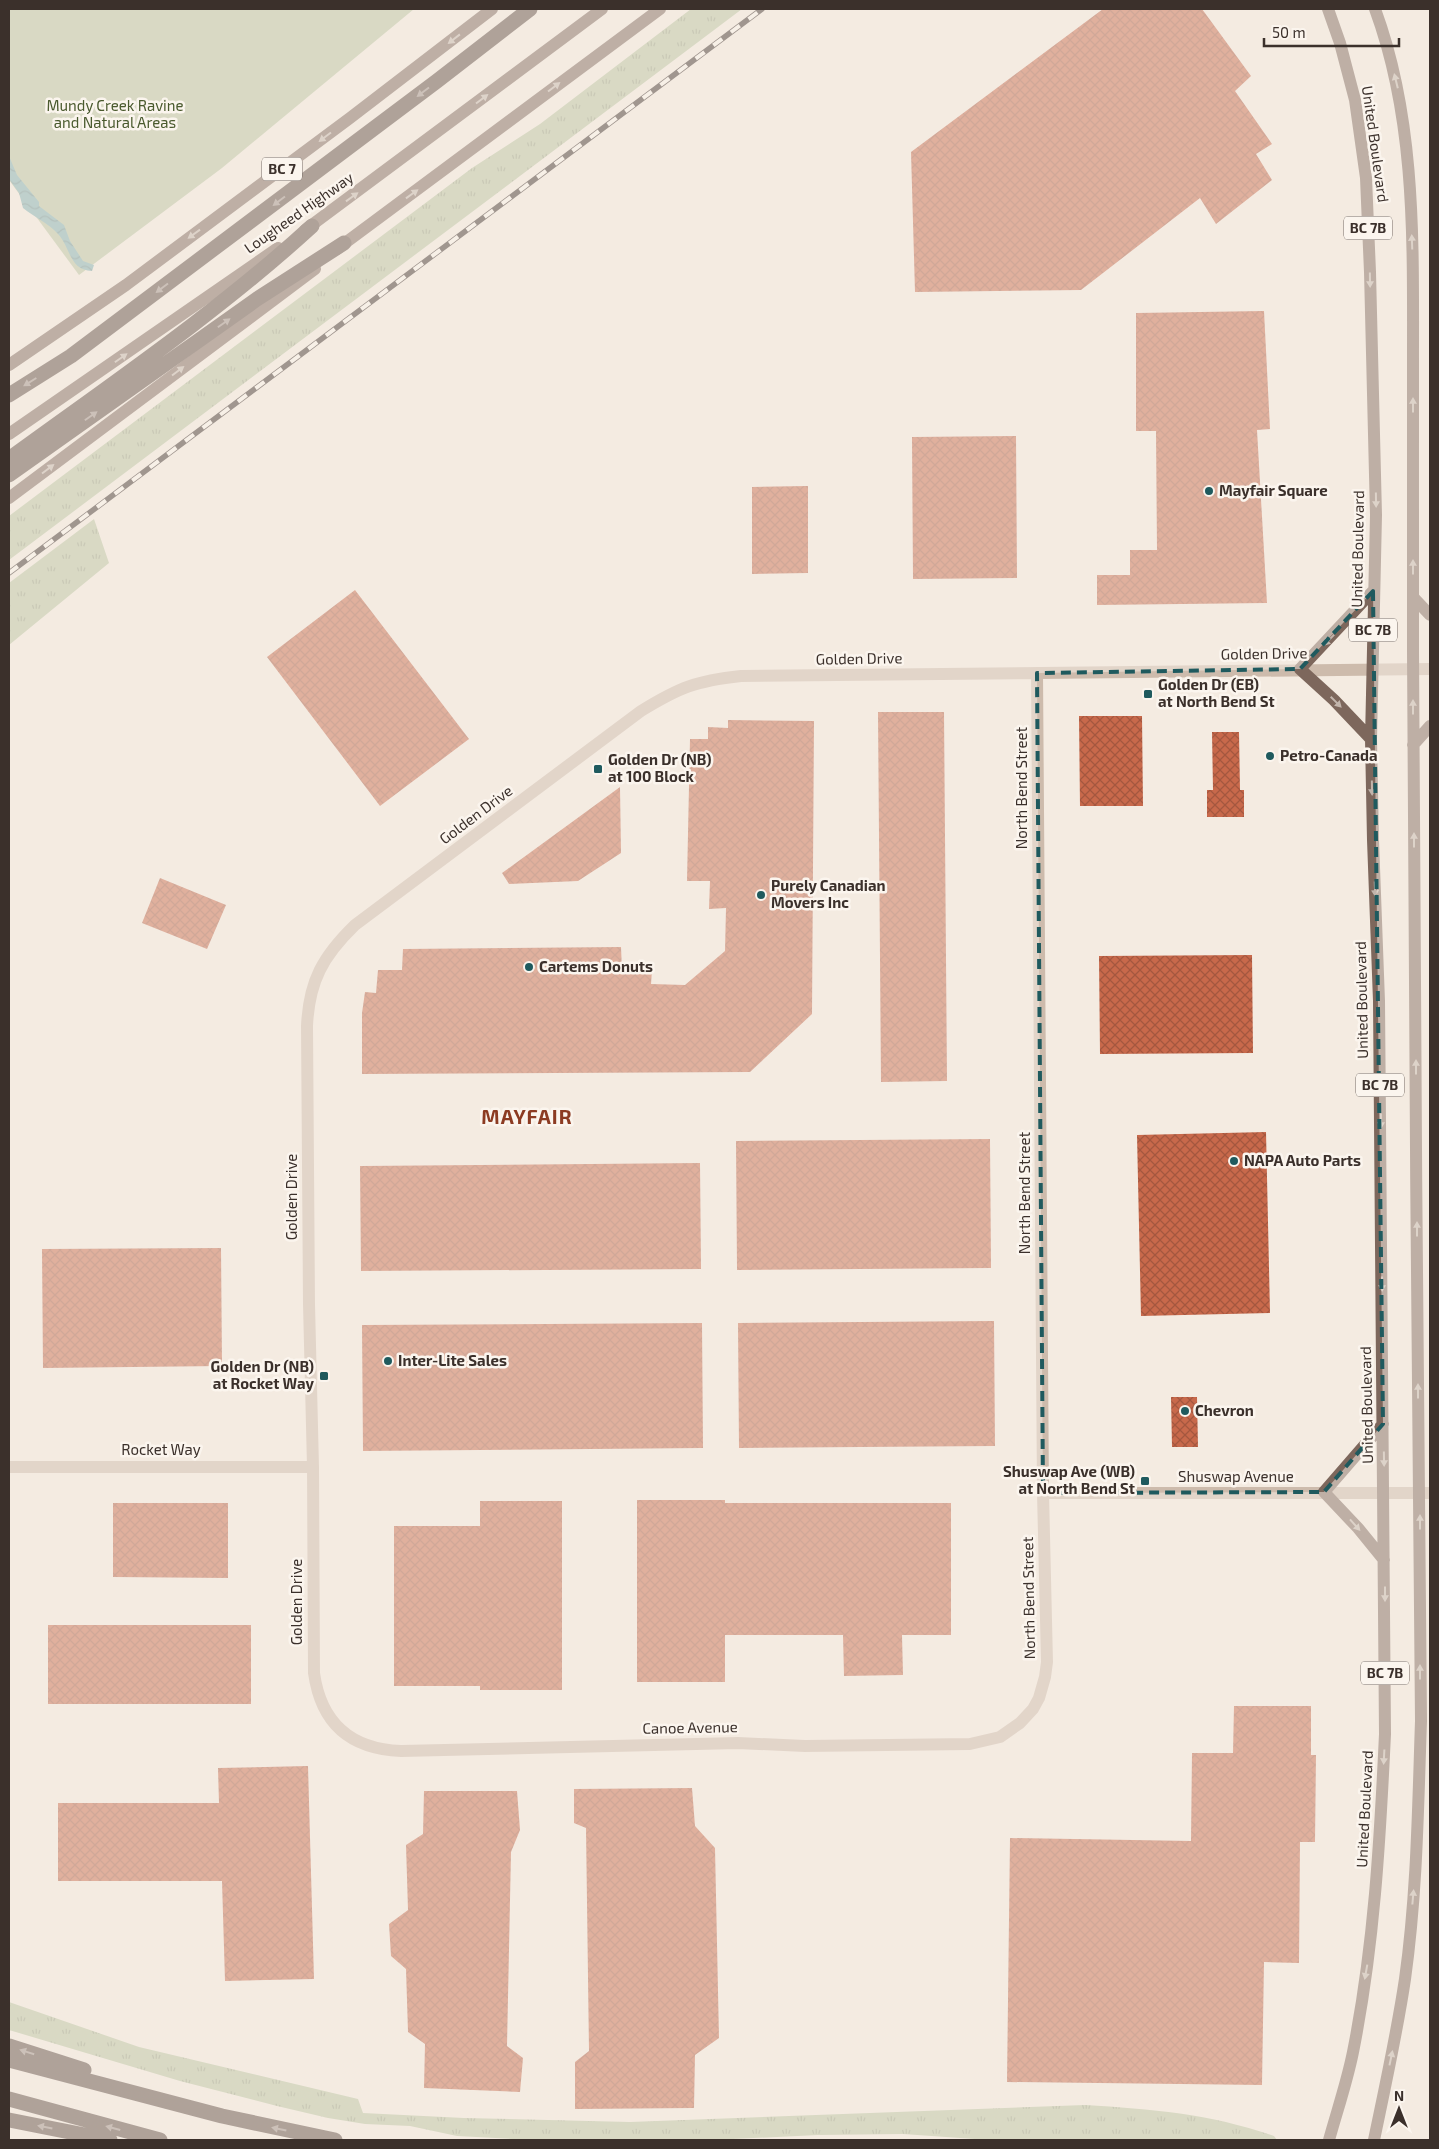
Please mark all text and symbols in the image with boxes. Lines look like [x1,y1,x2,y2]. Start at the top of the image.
scale bar [1264,15,1399,47]
text: 50 m [1272,23,1306,41]
one-way arrow [447,33,460,44]
one-way arrow [1392,73,1400,88]
one-way arrow [547,82,561,92]
street label: United Boulevard [1359,84,1393,203]
one-way arrow [416,87,430,97]
one-way arrow [475,94,489,104]
park label: Mundy Creek Ravine and Natural Areas [46,96,184,131]
one-way arrow [318,132,331,142]
road number: BC 7 [262,157,302,180]
street label: Lougheed Highway [240,168,357,257]
one-way arrow [405,189,419,199]
one-way arrow [345,192,359,202]
one-way arrow [273,195,286,206]
road number: BC 7B [1344,217,1392,240]
one-way arrow [188,229,201,240]
one-way arrow [1408,234,1416,250]
one-way arrow [1366,272,1374,288]
one-way arrow [155,283,169,293]
one-way arrow [217,318,231,328]
one-way arrow [115,353,128,363]
one-way arrow [171,366,184,377]
one-way arrow [23,377,36,387]
one-way arrow [1409,397,1417,413]
one-way arrow [85,412,98,422]
one-way arrow [41,464,55,474]
place label: Mayfair Square [1219,481,1328,500]
marker: Mayfair Square [1203,485,1215,497]
street label: United Boulevard [1347,490,1367,608]
one-way arrow [1372,493,1380,509]
one-way arrow [1409,559,1417,575]
road number: BC 7B [1349,618,1397,642]
one-way arrow [1323,634,1335,646]
street label: Golden Drive [1220,643,1307,663]
street label: Golden Drive [815,648,902,668]
place label: Golden Dr (EB) at North Bend St [1158,675,1275,710]
marker: Golden Dr (EB) at North Bend St [1142,688,1154,700]
one-way arrow [1330,696,1342,708]
one-way arrow [1409,699,1417,715]
street label: North Bend Street [1012,726,1030,849]
place label: Petro-Canada [1280,746,1378,764]
place label: Golden Dr (NB) at 100 Block [608,750,711,785]
marker: Petro-Canada [1264,750,1276,762]
marker: Golden Dr (NB) at 100 Block [592,763,604,775]
one-way arrow [1368,780,1376,796]
street label: Golden Drive [435,781,515,847]
one-way arrow [1410,832,1418,848]
place label: Purely Canadian Movers Inc [771,876,885,911]
one-way arrow [1371,881,1379,897]
marker: Purely Canadian Movers Inc [755,889,767,901]
street label: United Boulevard [1351,941,1371,1059]
place label: Cartems Donuts [539,957,653,975]
marker: Cartems Donuts [523,961,535,973]
one-way arrow [1412,1058,1420,1074]
road number: BC 7B [1356,1074,1404,1096]
district label: MAYFAIR [481,1104,573,1128]
one-way arrow [1377,1113,1385,1129]
street label: North Bend Street [1015,1131,1033,1254]
place label: NAPA Auto Parts [1244,1151,1361,1169]
street label: Golden Drive [282,1154,300,1240]
marker: NAPA Auto Parts [1228,1155,1240,1167]
one-way arrow [1413,1221,1421,1237]
one-way arrow [1378,1276,1386,1292]
street label: United Boulevard [1356,1346,1376,1464]
place label: Inter-Lite Sales [398,1351,507,1369]
marker: Inter-Lite Sales [382,1355,394,1367]
place label: Golden Dr (NB) at Rocket Way [211,1357,315,1393]
marker: Golden Dr (NB) at Rocket Way [318,1370,330,1382]
one-way arrow [1414,1383,1422,1399]
place label: Chevron [1195,1401,1254,1419]
marker: Chevron [1179,1405,1191,1417]
street label: Rocket Way [121,1440,201,1458]
one-way arrow [1380,1451,1388,1467]
place label: Shuswap Ave (WB) at North Bend St [1003,1462,1135,1497]
street label: Shuswap Avenue [1178,1467,1294,1485]
marker: Shuswap Ave (WB) at North Bend St [1139,1475,1151,1487]
one-way arrow [1416,1514,1424,1530]
one-way arrow [1349,1519,1361,1531]
street label: North Bend Street [1018,1536,1038,1659]
street label: Golden Drive [287,1559,305,1645]
one-way arrow [1381,1587,1389,1603]
road number: BC 7B [1361,1662,1409,1685]
one-way arrow [1416,1664,1424,1680]
street label: Canoe Avenue [642,1717,738,1737]
one-way arrow [1380,1749,1388,1765]
street label: United Boulevard [1352,1750,1376,1868]
one-way arrow [1410,1889,1418,1905]
one-way arrow [1362,1965,1370,1981]
one-way arrow [20,2048,35,2056]
one-way arrow [1387,2051,1395,2066]
north arrow [1374,2084,1424,2134]
text: N [1394,2087,1404,2104]
one-way arrow [38,2123,53,2131]
one-way arrow [106,2123,121,2131]
one-way arrow [272,2125,287,2133]

